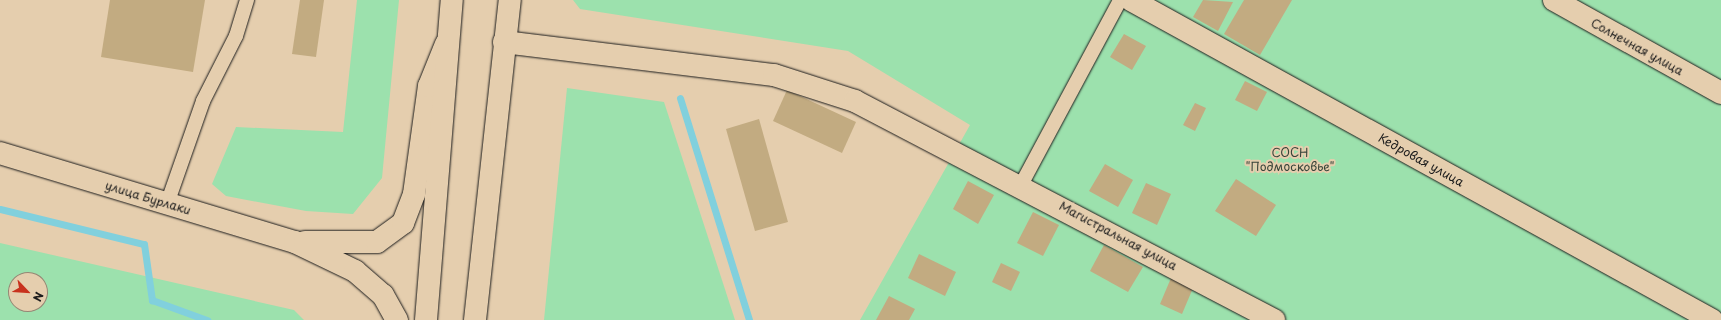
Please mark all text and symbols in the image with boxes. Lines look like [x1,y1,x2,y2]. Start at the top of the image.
street label: Солнечная улица [1588,15,1686,79]
street label: Кедровая улица [1375,130,1467,190]
park label: СОСН "Подмосковье" [1246,146,1334,174]
street label: улица Бурлаки [103,178,193,218]
street label: Магистральная улица [1056,199,1180,273]
north arrow [8,272,48,312]
text: N [29,289,48,304]

